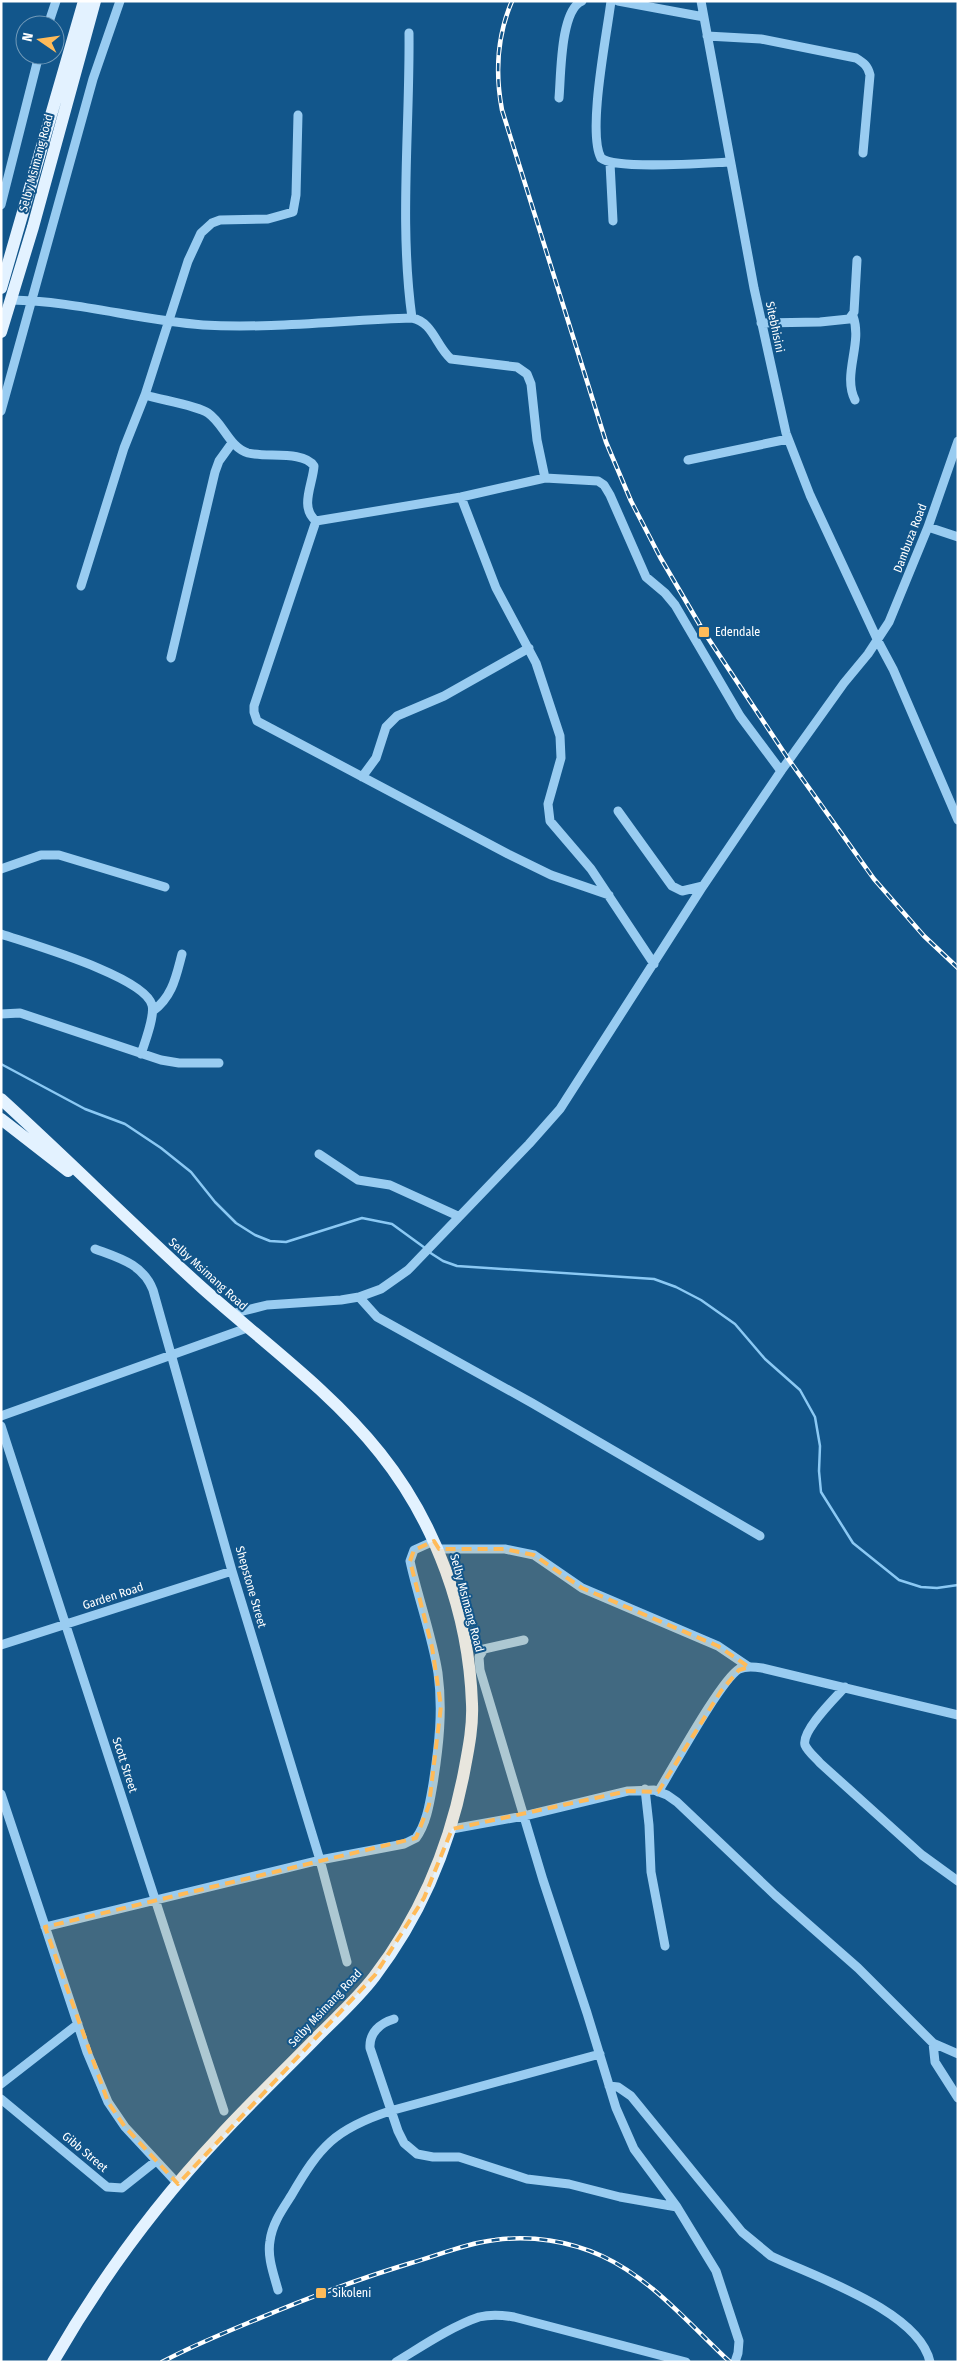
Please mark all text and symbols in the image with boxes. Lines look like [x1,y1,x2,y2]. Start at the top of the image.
north arrow [15,15,65,65]
text: N [19,31,37,43]
street label: Selby Msimang Road [16,112,56,214]
street label: Sitebhisini [763,300,787,354]
street label: Dambuza Road [890,502,930,574]
marker: Edendale [697,625,711,639]
place label: Edendale [715,625,760,639]
street label: Selby Msimang Road [166,1235,250,1313]
street label: Shepstone Street [233,1545,269,1630]
street label: Selby Msimang Road [447,1552,487,1654]
street label: Garden Road [81,1580,145,1612]
street label: Scott Street [109,1736,141,1795]
street label: Selby Msimang Road [285,1966,365,2050]
street label: Gibb Street [59,2129,111,2175]
marker: Sikoleni [314,2286,328,2300]
place label: Sikoleni [332,2286,371,2300]

